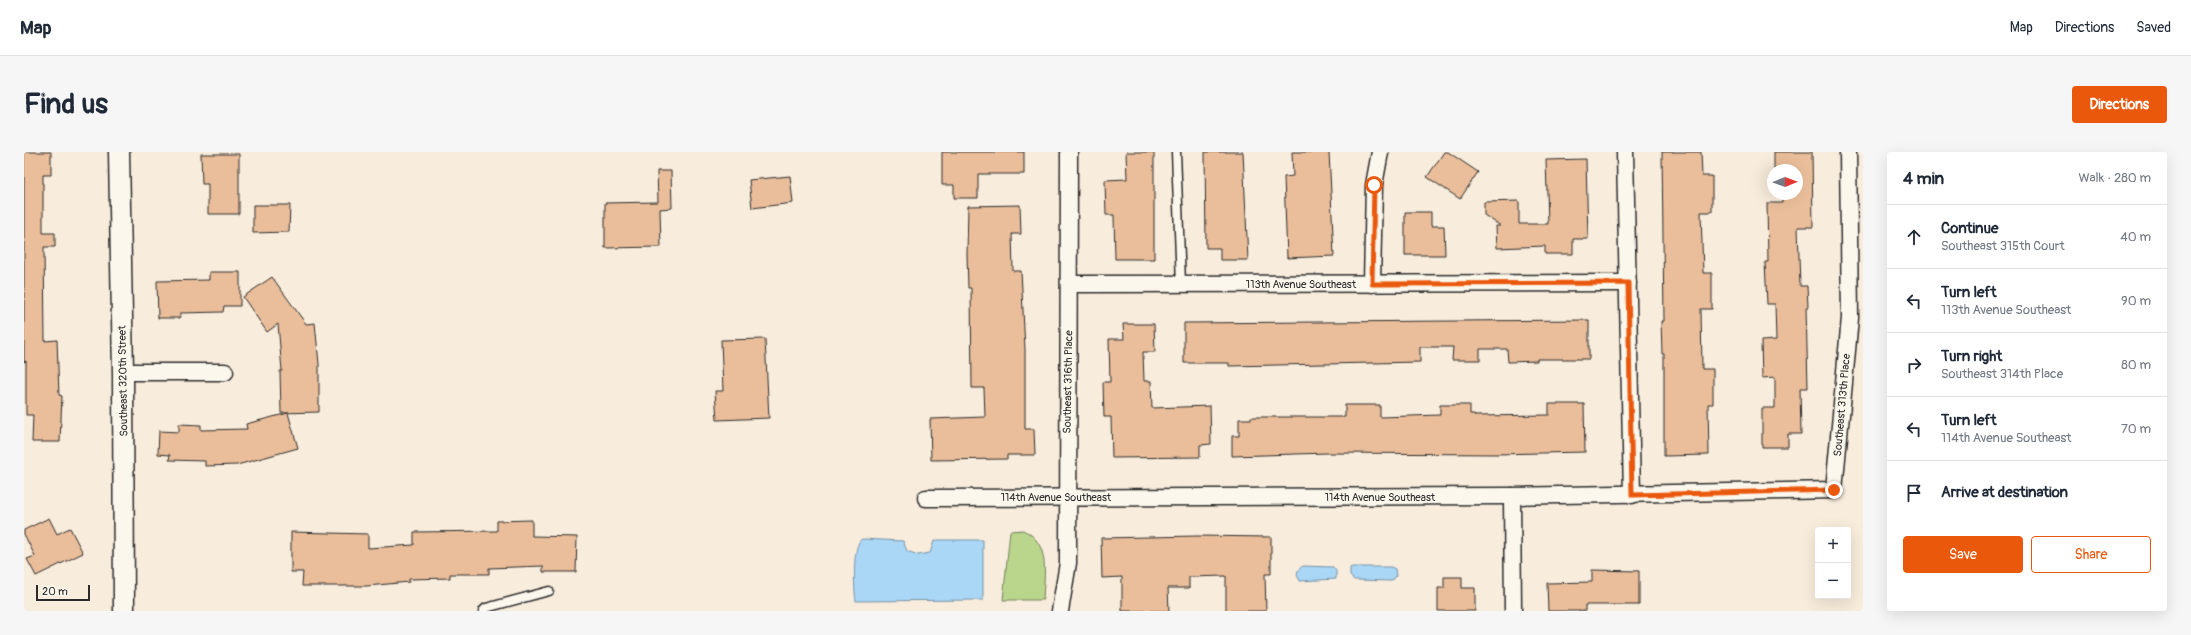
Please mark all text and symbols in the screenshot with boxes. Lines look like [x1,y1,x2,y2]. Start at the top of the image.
text: Map [20,16,51,40]
text: Map [2010,19,2033,36]
text: Directions [2055,19,2114,36]
text: Saved [2136,19,2171,36]
button: Directions [2072,86,2167,123]
text: Find us [24,87,108,122]
north arrow [1767,164,1803,200]
text: 4 min [1903,168,1944,189]
text: Walk · 280 m [2078,170,2151,186]
route start [1365,176,1383,194]
text: Continue [1941,219,1999,238]
icon: ahead [1903,226,1925,248]
text: 40 m [2120,229,2151,245]
text: Southeast 315th Court [1941,238,2065,254]
street label: 113th Avenue Southeast [1246,278,1357,291]
text: Turn left [1941,283,1997,302]
icon: left [1903,290,1925,312]
text: 90 m [2121,293,2151,309]
text: 113th Avenue Southeast [1941,302,2071,318]
street label: Southeast 320th Street [116,325,130,437]
street label: Southeast 316th Place [1061,330,1075,434]
text: Turn right [1941,347,2002,366]
street label: Southeast 313th Place [1831,353,1853,457]
icon: right [1903,354,1925,376]
text: 80 m [2121,357,2151,373]
text: Southeast 314th Place [1941,366,2063,382]
text: Turn left [1941,411,1997,430]
icon: left [1903,418,1925,440]
text: 70 m [2121,421,2151,437]
text: 114th Avenue Southeast [1941,430,2072,446]
route end [1825,481,1843,499]
icon: arrive [1903,482,1925,504]
text: Arrive at destination [1941,483,2068,502]
street label: 114th Avenue Southeast [1001,491,1112,504]
street label: 114th Avenue Southeast [1325,491,1436,504]
map controls [1815,527,1851,599]
button: + [1815,527,1851,563]
button: Save [1903,536,2023,573]
button: Share [2031,536,2151,573]
button: − [1815,563,1851,599]
scale bar [36,583,90,602]
text: 20 m [42,585,68,598]

